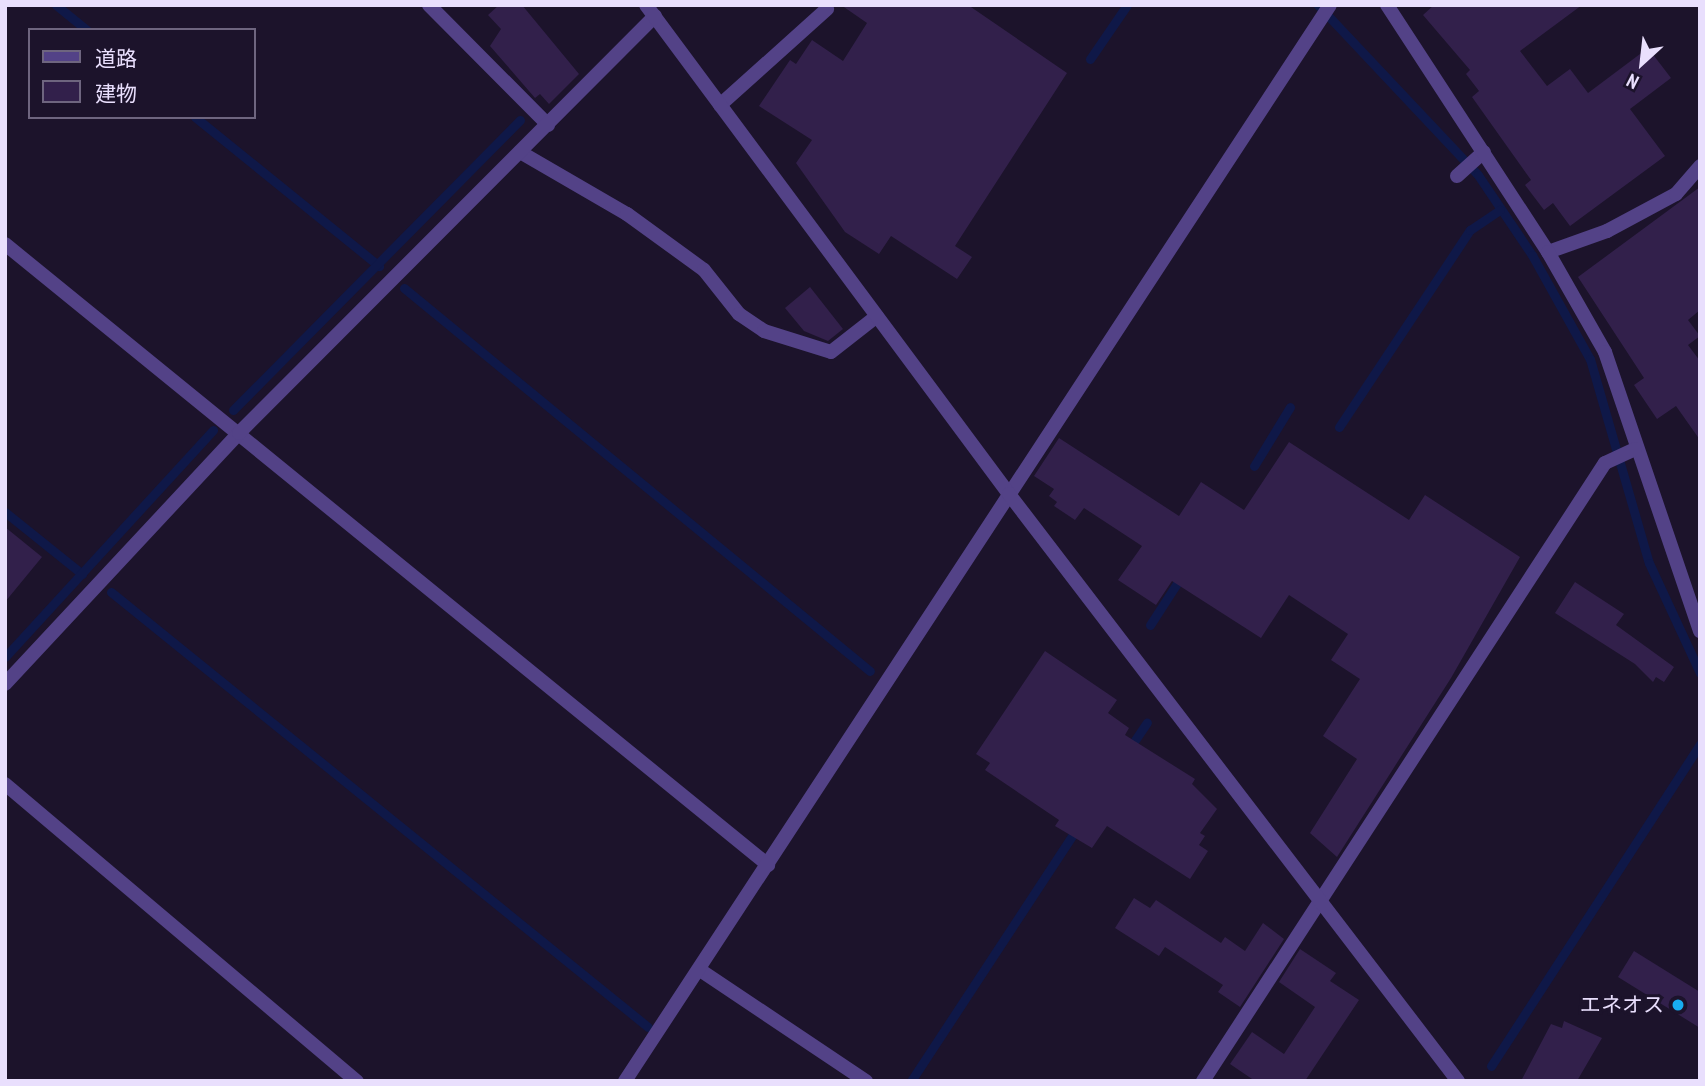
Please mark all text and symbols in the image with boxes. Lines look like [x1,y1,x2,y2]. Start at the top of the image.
legend [28,28,256,119]
north arrow [1607,28,1677,98]
text: 道路 [95,45,137,72]
text: N [1622,69,1642,95]
text: 建物 [95,80,137,107]
place label: エネオス [1580,992,1664,1018]
marker: エネオス [1670,997,1686,1013]

